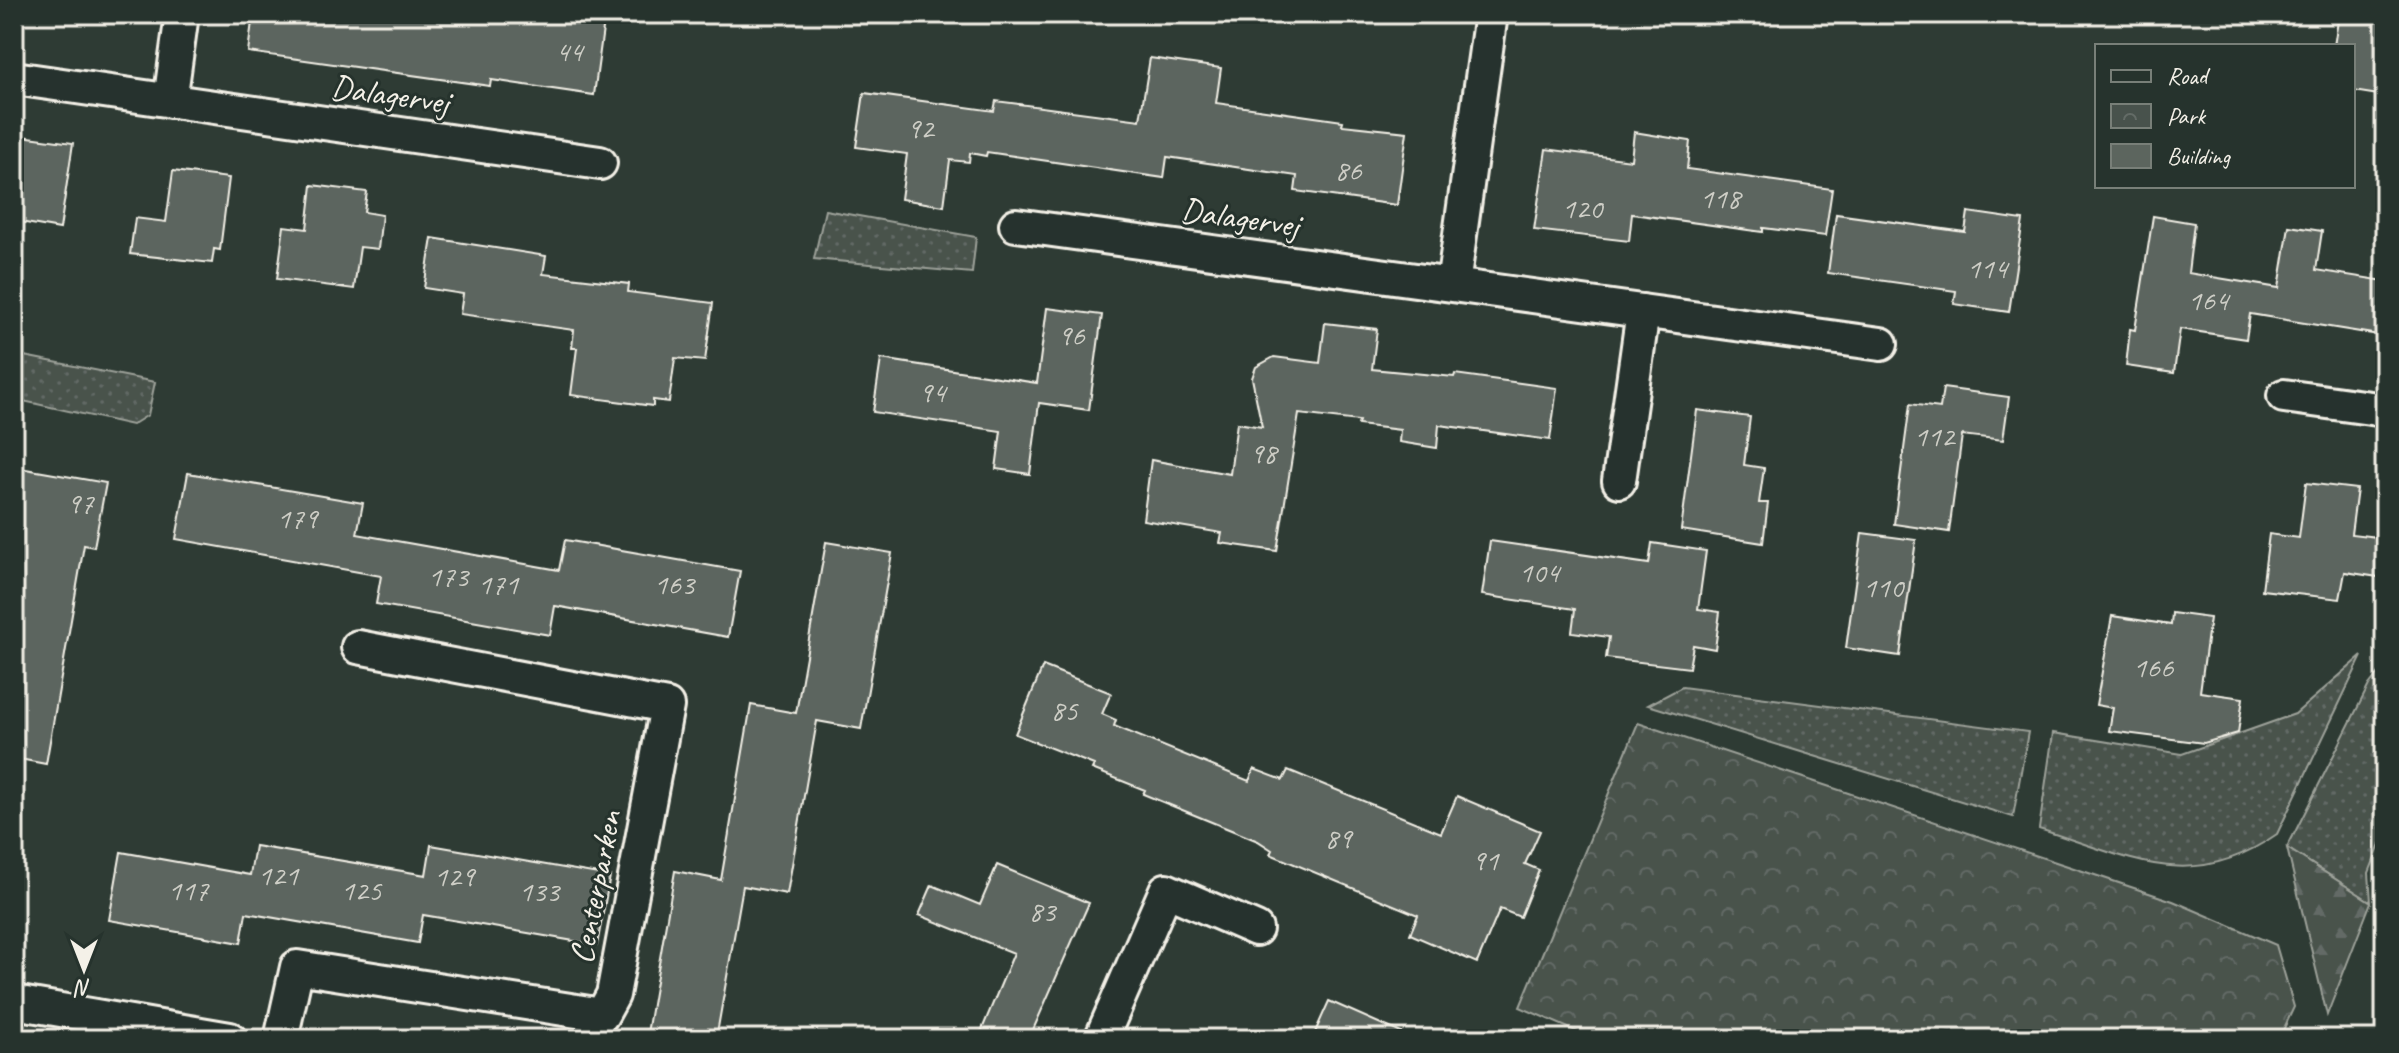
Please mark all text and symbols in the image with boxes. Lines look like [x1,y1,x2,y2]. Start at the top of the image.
house number: 44 [556,32,585,70]
legend [2095,44,2355,188]
text: Road [2167,61,2211,91]
street label: Dalagervej [328,64,456,124]
text: Park [2167,101,2207,131]
house number: 92 [907,109,936,147]
text: Building [2167,141,2232,171]
house number: 86 [1335,151,1363,189]
house number: 118 [1700,179,1743,217]
street label: Dalagervej [1178,187,1306,247]
house number: 120 [1562,189,1605,227]
house number: 114 [1967,249,2010,287]
house number: 164 [2188,281,2231,319]
house number: 96 [1058,316,1086,354]
house number: 94 [919,373,948,411]
house number: 112 [1914,417,1957,455]
house number: 98 [1250,434,1279,472]
house number: 97 [67,484,95,522]
house number: 179 [277,499,320,537]
house number: 104 [1519,553,1562,591]
house number: 173 [428,557,471,595]
house number: 171 [478,565,520,603]
house number: 163 [654,565,697,603]
house number: 110 [1863,568,1906,606]
house number: 166 [2133,648,2175,686]
house number: 85 [1051,691,1079,729]
street label: Centerparken [559,805,631,967]
house number: 89 [1325,819,1354,857]
house number: 91 [1472,841,1500,879]
house number: 121 [258,856,300,894]
house number: 129 [434,857,477,895]
house number: 117 [168,871,210,909]
house number: 125 [341,871,383,909]
house number: 133 [519,872,562,910]
house number: 83 [1029,892,1058,930]
north arrow [44,929,124,1009]
text: N [74,974,91,1002]

